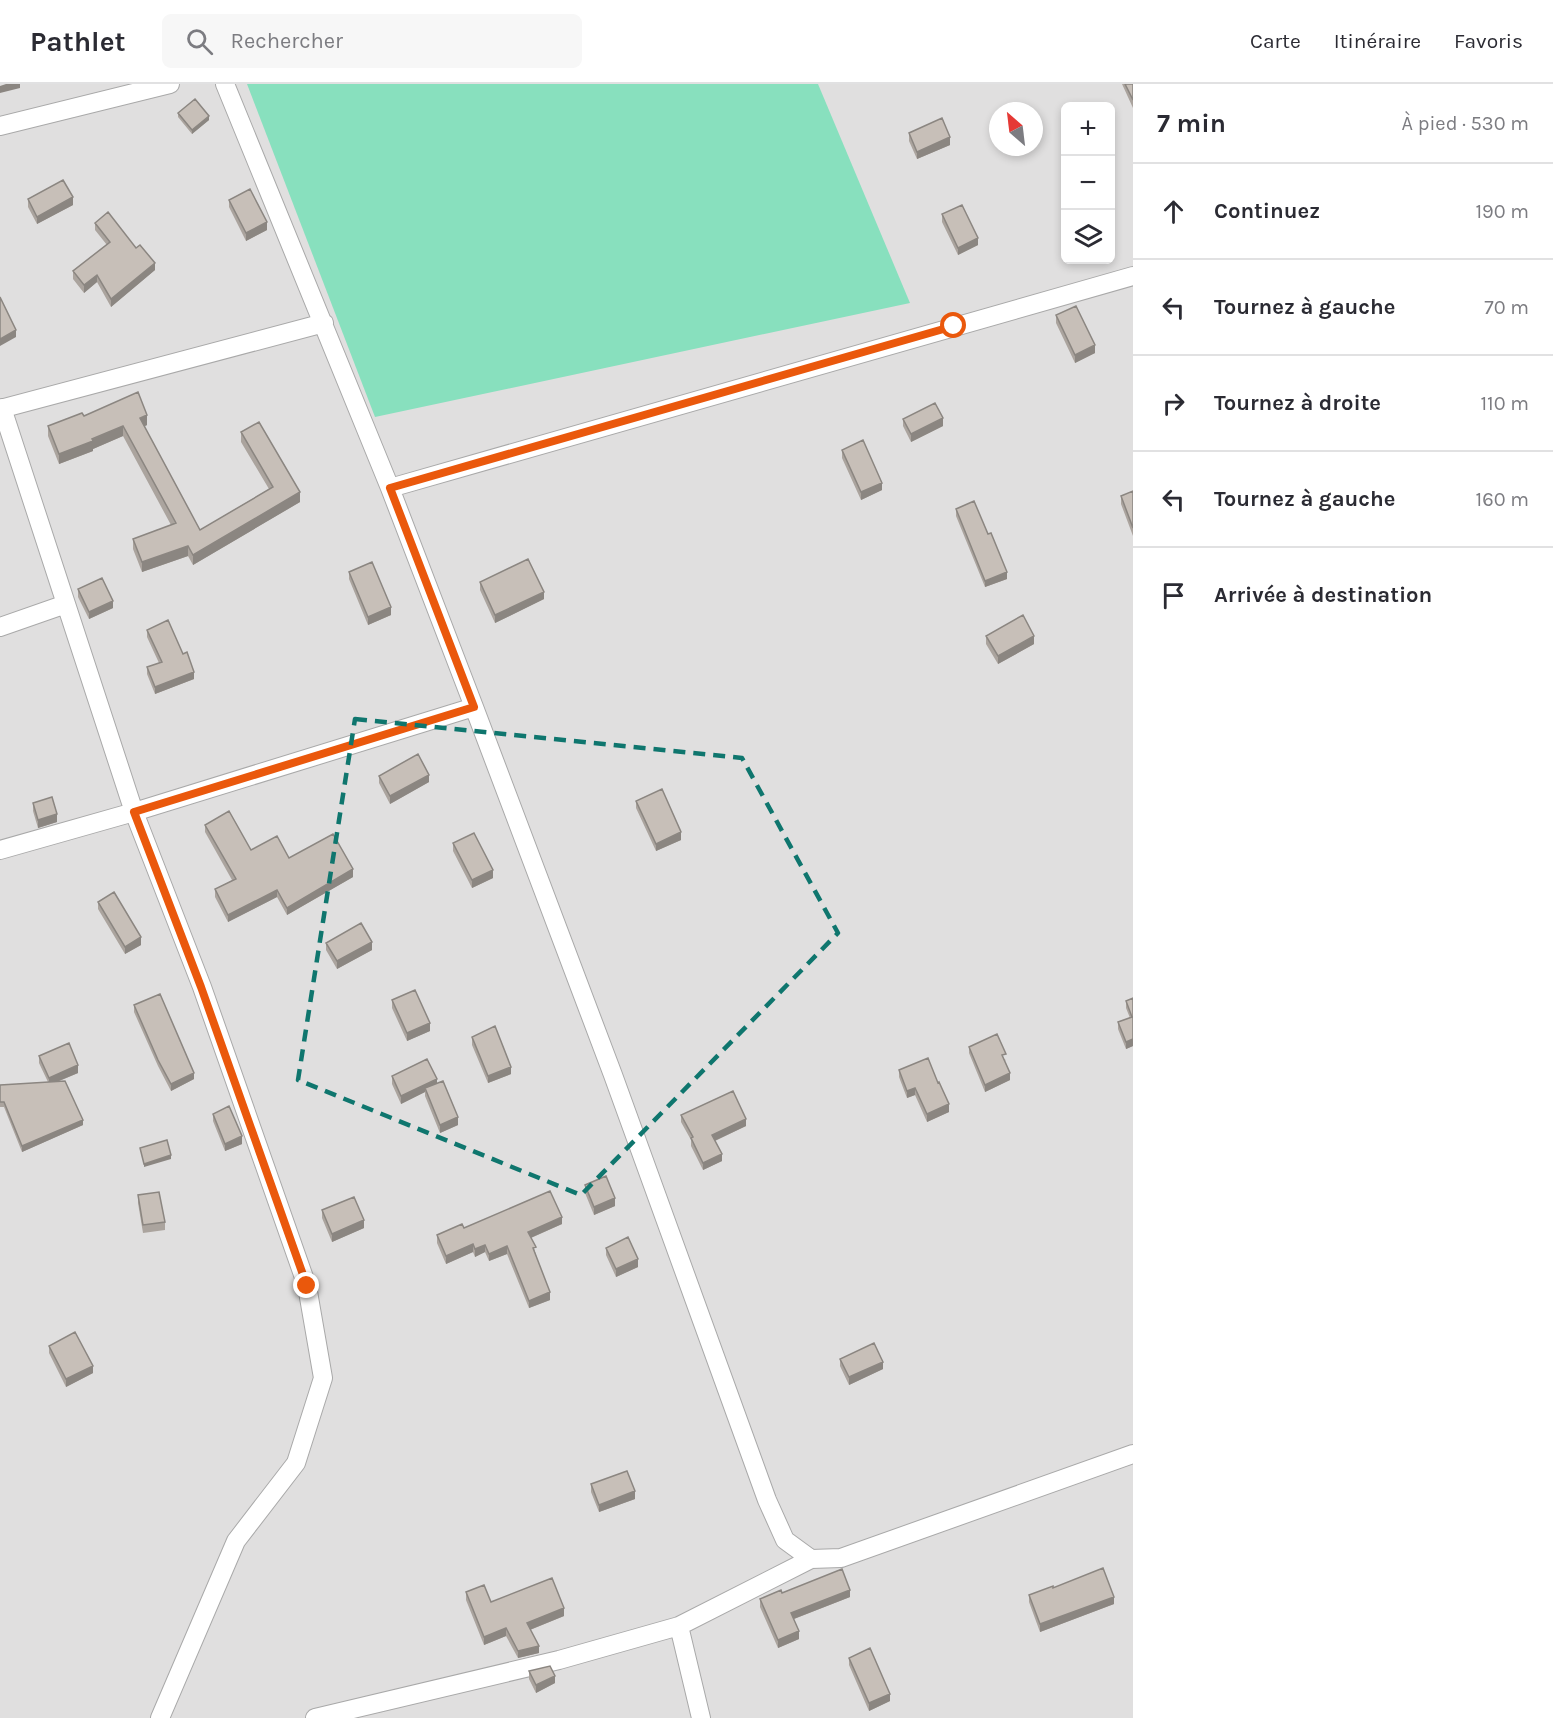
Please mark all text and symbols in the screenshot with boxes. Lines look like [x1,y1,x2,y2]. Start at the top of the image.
search box [162,14,582,68]
text: Pathlet [30,25,126,58]
icon: search [183,25,216,58]
text: Rechercher [231,28,343,54]
text: Carte [1250,29,1301,53]
text: Itinéraire [1334,29,1421,53]
text: Favoris [1454,29,1523,53]
north arrow [989,102,1043,156]
map controls [1061,102,1115,264]
button: + [1061,102,1115,156]
text: 7 min [1157,108,1226,139]
text: À pied · 530 m [1401,112,1529,135]
button: − [1061,156,1115,210]
icon: ahead [1157,195,1190,228]
text: Continuez [1214,198,1320,224]
text: 190 m [1475,200,1529,223]
button: layers [1061,210,1115,264]
icon: left [1157,291,1190,324]
text: Tournez à gauche [1214,294,1395,320]
text: 70 m [1484,296,1529,319]
route start [940,312,966,338]
icon: right [1157,387,1190,420]
text: Tournez à droite [1214,390,1381,416]
text: 110 m [1480,392,1529,415]
icon: left [1157,483,1190,516]
text: Tournez à gauche [1214,486,1395,512]
text: 160 m [1476,488,1529,511]
icon: arrive [1157,579,1190,612]
text: Arrivée à destination [1214,582,1432,608]
route end [293,1272,319,1298]

